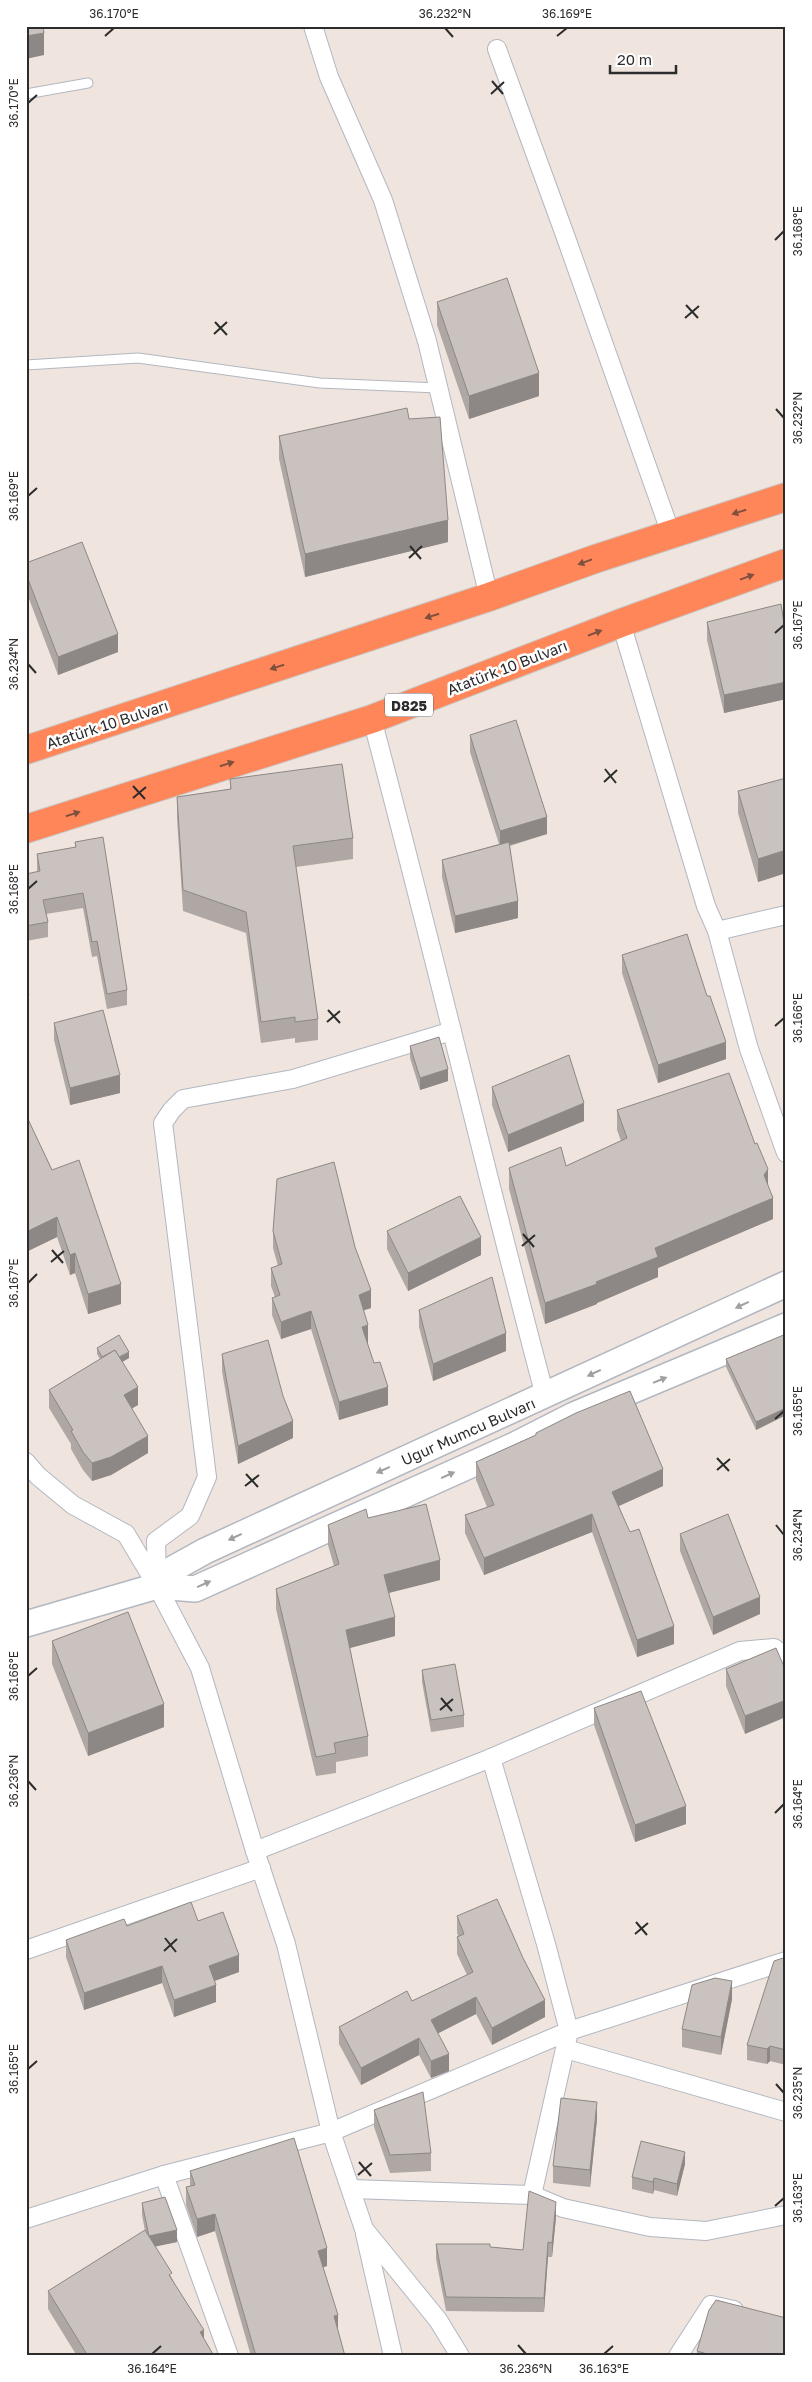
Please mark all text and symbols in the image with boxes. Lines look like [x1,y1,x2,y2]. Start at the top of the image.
text: 36.170°E [89,6,139,21]
text: 36.232°N [419,6,471,21]
text: 36.169°E [542,6,592,21]
scale bar [610,42,676,74]
text: 20 m [617,50,652,68]
text: 36.170°E [6,78,21,128]
text: 36.168°E [790,206,805,256]
text: 36.232°N [790,392,805,444]
text: 36.169°E [6,471,21,521]
one-way arrow [732,509,747,516]
one-way arrow [577,558,592,566]
one-way arrow [740,573,755,581]
text: 36.167°E [790,600,805,650]
one-way arrow [424,613,439,621]
one-way arrow [587,629,602,637]
street label: Atatürk 10 Bulvarı [444,636,570,698]
text: 36.234°N [6,638,21,690]
one-way arrow [270,664,285,672]
road number: D825 [385,694,433,716]
street label: Atatürk 10 Bulvarı [44,696,170,752]
one-way arrow [220,760,235,768]
one-way arrow [65,809,80,817]
text: 36.168°E [6,864,21,914]
text: 36.166°E [790,993,805,1043]
text: 36.167°E [6,1258,21,1308]
one-way arrow [734,1300,749,1309]
one-way arrow [587,1369,601,1377]
one-way arrow [653,1375,667,1383]
text: 36.165°E [790,1386,805,1436]
street label: Uğur Mumcu Bulvarı [398,1393,538,1469]
one-way arrow [376,1466,390,1474]
one-way arrow [441,1470,455,1478]
text: 36.234°N [790,1509,805,1561]
one-way arrow [228,1534,242,1542]
one-way arrow [197,1580,211,1588]
text: 36.166°E [6,1651,21,1701]
text: 36.236°N [6,1755,21,1807]
text: 36.164°E [790,1779,805,1829]
text: 36.165°E [6,2044,21,2094]
text: 36.235°N [790,2067,805,2119]
text: 36.163°E [790,2173,805,2223]
text: 36.164°E [127,2361,177,2376]
text: 36.236°N [500,2361,552,2376]
text: 36.163°E [579,2361,629,2376]

